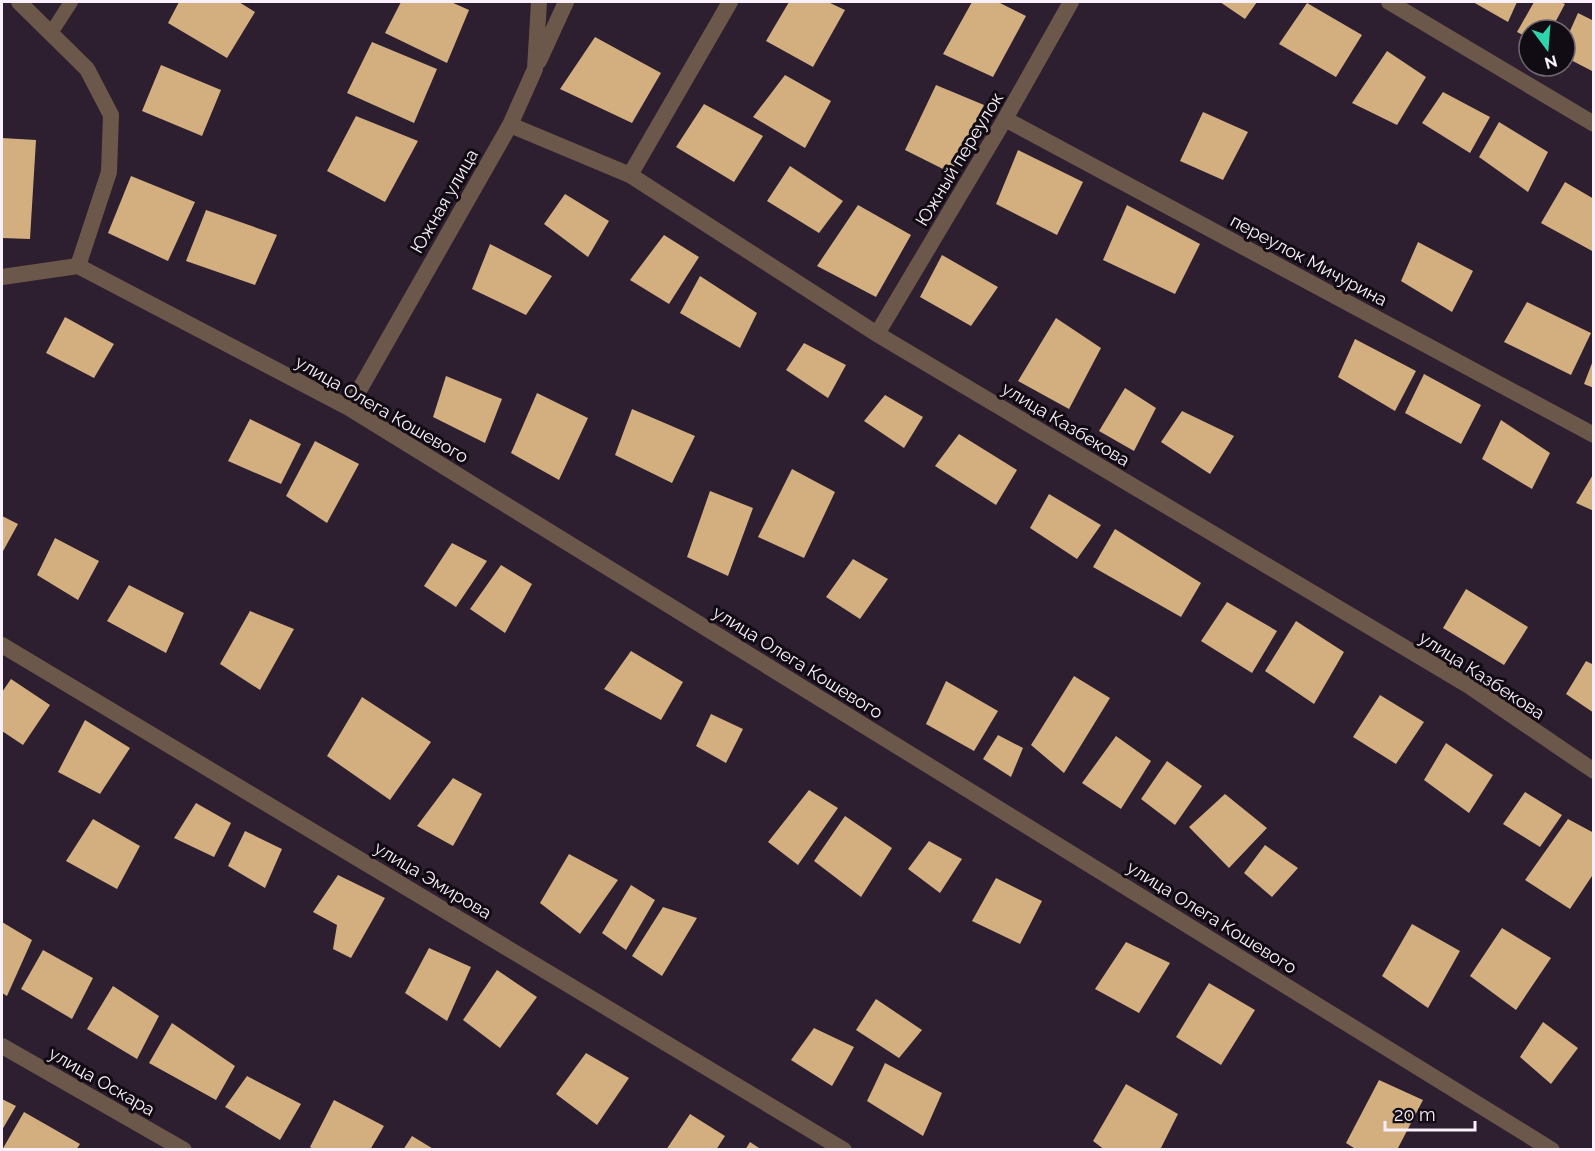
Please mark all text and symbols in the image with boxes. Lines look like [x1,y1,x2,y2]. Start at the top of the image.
north arrow [1517,18,1577,78]
text: N [1543,51,1559,73]
street label: Южный переулок [911,88,1007,230]
street label: Южная улица [406,145,482,257]
street label: переулок Мичурина [1227,210,1391,310]
street label: улица Олега Кошевого [292,351,473,467]
street label: улица Казбекова [998,378,1134,470]
street label: улица Олега Кошевого [709,601,887,723]
street label: улица Казбекова [1415,627,1549,723]
street label: улица Эмирова [371,837,495,923]
street label: улица Олега Кошевого [1123,856,1301,978]
street label: улица Оскара [45,1042,159,1120]
scale bar [1385,1094,1475,1132]
text: 20 m [1394,1104,1436,1125]

